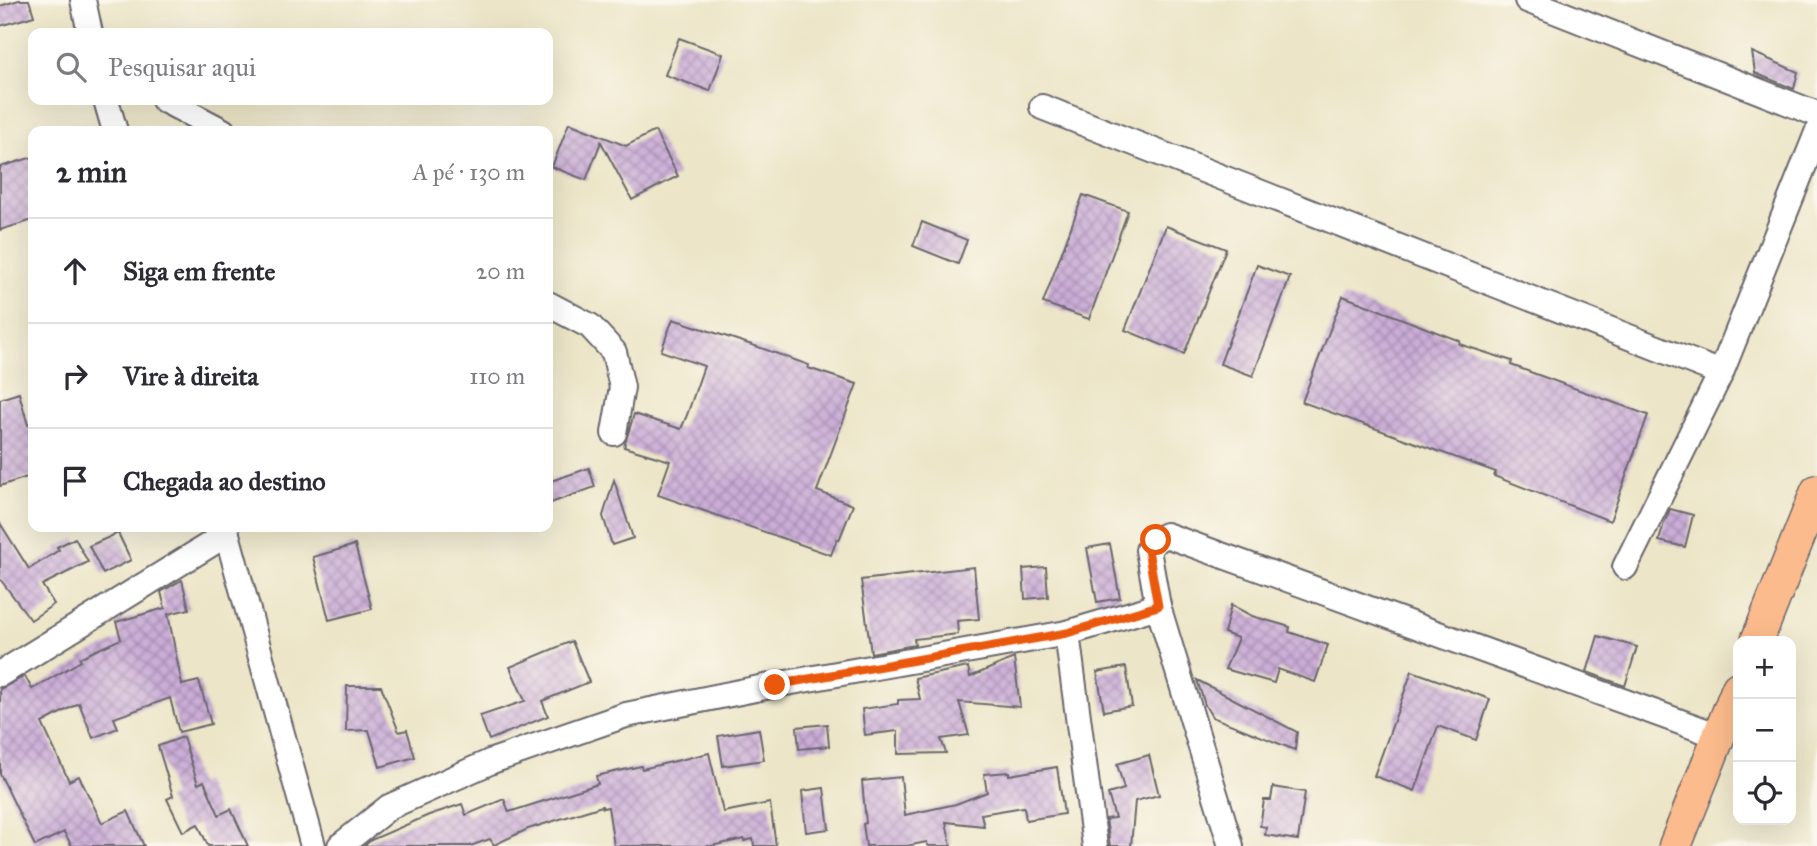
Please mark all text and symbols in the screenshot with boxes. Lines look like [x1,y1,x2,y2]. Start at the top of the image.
search box [28,28,553,105]
icon: search [52,48,90,86]
text: Pesquisar aqui [108,51,256,83]
text: 2 min [56,154,127,190]
text: A pé · 130 m [413,158,525,186]
icon: ahead [56,252,94,290]
text: Siga em frente [123,255,275,287]
text: 20 m [476,257,525,285]
icon: right [56,357,94,395]
text: Vire à direita [123,360,259,392]
text: 110 m [469,362,525,390]
icon: arrive [56,462,94,500]
text: Chegada ao destino [123,465,326,497]
route start [1140,524,1171,555]
map controls [1733,636,1796,825]
button: + [1733,636,1796,699]
route end [759,669,790,700]
button: − [1733,699,1796,762]
button: locate [1733,762,1796,825]

